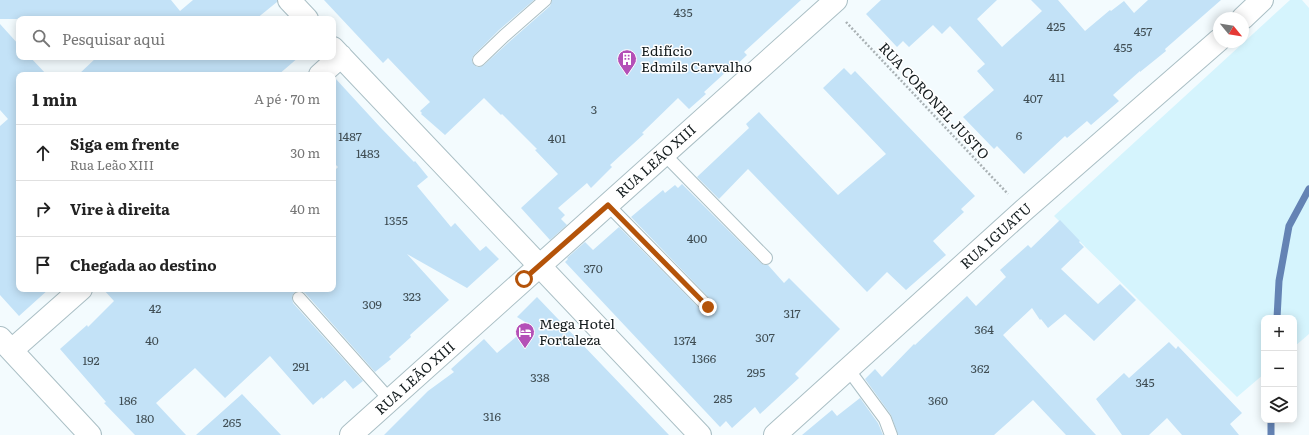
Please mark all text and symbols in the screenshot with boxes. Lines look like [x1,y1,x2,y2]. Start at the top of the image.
house number: 435 [673,3,693,21]
north arrow [1213,12,1249,48]
search box [16,16,336,60]
house number: 425 [1047,17,1065,35]
house number: 457 [1134,22,1152,40]
icon: search [30,27,52,49]
text: Pesquisar aqui [62,27,165,50]
street label: RUA CORONEL JUSTO [875,37,994,163]
house number: 455 [1114,38,1132,56]
place label: Edifício Edmils Carvalho [641,40,752,76]
building icon: Edifício Edmils Carvalho [616,48,638,76]
house number: 411 [1049,68,1065,86]
text: 1 min [32,86,77,111]
text: A pé · 70 m [254,89,320,108]
house number: 407 [1023,89,1043,107]
house number: 3 [591,100,597,118]
street label: RUA LEÃO XIII [611,119,700,202]
house number: 6 [1016,126,1023,144]
house number: 1487 [338,127,362,145]
house number: 401 [548,129,566,147]
text: Siga em frente [70,132,179,155]
icon: ahead [32,142,54,164]
text: 30 m [290,143,320,162]
house number: 1483 [356,144,380,162]
text: Rua Leão XIII [70,155,154,174]
text: Vire à direita [70,197,170,220]
icon: right [32,198,54,220]
street label: RUA IGUATU [955,198,1035,273]
text: 40 m [290,199,320,218]
house number: 1355 [384,211,408,229]
house number: 400 [687,229,707,247]
text: Chegada ao destino [70,253,217,276]
icon: arrive [32,254,54,276]
house number: 370 [583,259,603,277]
route start [515,270,533,288]
house number: 323 [403,287,421,305]
house number: 309 [362,295,382,313]
route end [699,298,717,316]
house number: 42 [149,299,161,317]
house number: 317 [783,304,801,322]
place label: Mega Hotel Fortaleza [539,313,615,349]
map controls [1261,315,1297,423]
button: + [1261,315,1297,351]
house number: 364 [974,320,994,338]
hotel icon: Mega Hotel Fortaleza [514,321,536,349]
house number: 307 [755,328,775,346]
house number: 40 [145,331,159,349]
house number: 1374 [674,331,697,349]
street label: RUA LEÃO XIII [370,336,459,419]
house number: 1366 [692,349,717,367]
house number: 192 [82,351,100,369]
button: − [1261,351,1297,387]
house number: 291 [292,357,310,375]
house number: 362 [970,359,990,377]
house number: 295 [747,363,765,381]
house number: 338 [530,368,550,386]
house number: 345 [1135,373,1155,391]
button: layers [1261,387,1297,423]
house number: 285 [714,389,732,407]
house number: 186 [119,391,138,409]
house number: 360 [928,391,948,409]
house number: 316 [483,407,501,425]
house number: 180 [136,409,154,427]
house number: 265 [223,413,241,431]

